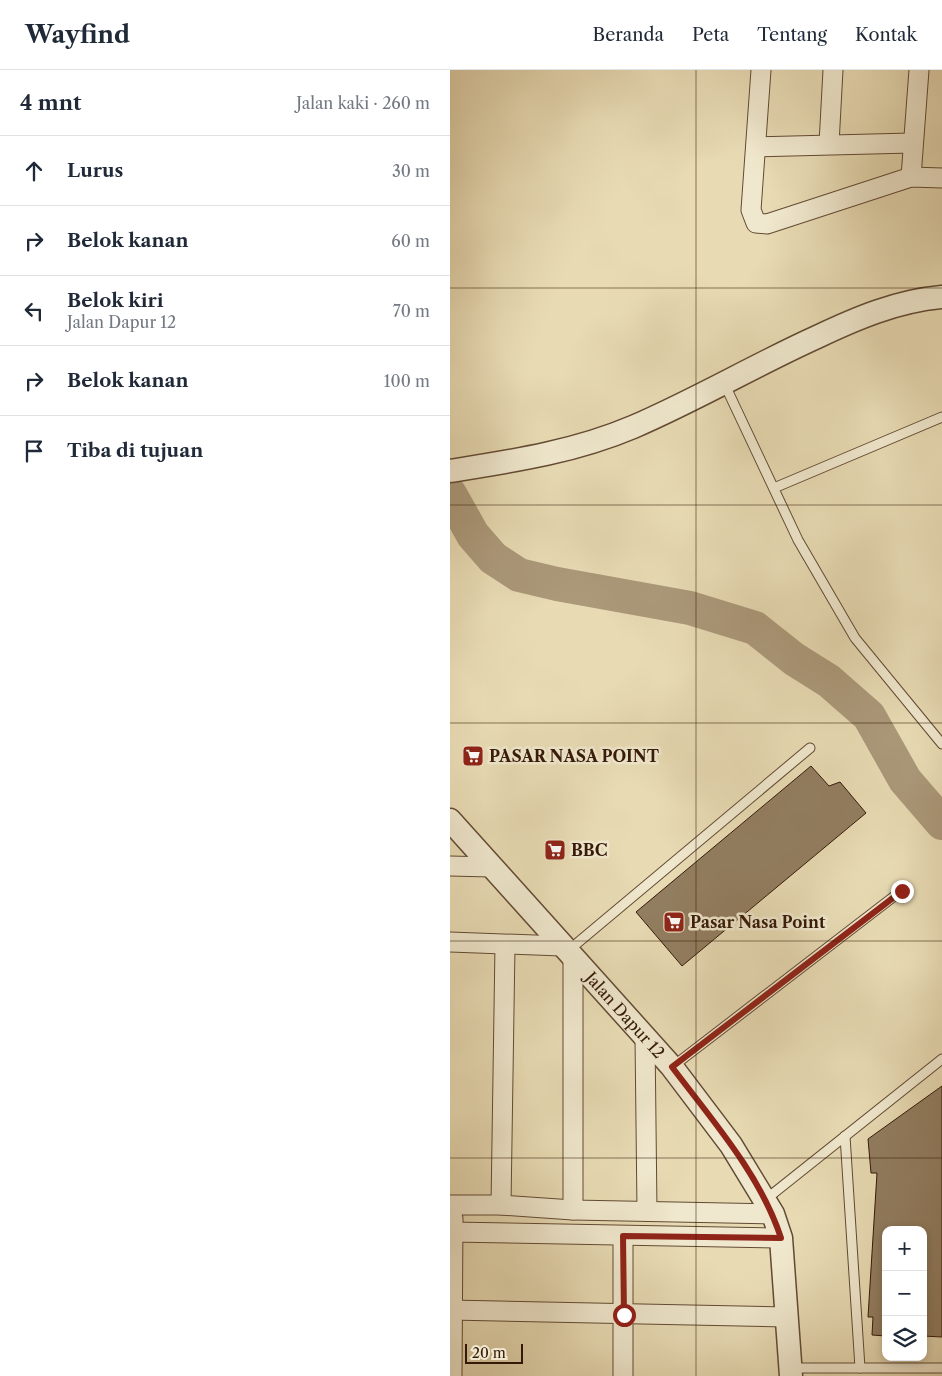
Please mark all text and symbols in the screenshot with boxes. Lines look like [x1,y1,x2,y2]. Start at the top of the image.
text: Wayfind [25,20,130,49]
text: Beranda [593,24,664,46]
text: Peta [692,24,729,46]
text: Tentang [757,24,827,46]
text: Kontak [855,24,917,46]
text: 4 mnt [20,90,81,115]
text: Jalan kaki · 260 m [296,93,430,113]
icon: ahead [20,157,48,185]
text: Lurus [67,159,123,182]
text: 30 m [392,161,430,181]
icon: right [20,227,48,255]
text: Belok kanan [67,229,189,252]
text: 60 m [391,231,430,251]
text: Belok kiri [67,289,164,312]
icon: left [20,297,48,325]
text: 70 m [393,301,430,321]
text: Jalan Dapur 12 [67,312,176,332]
icon: right [20,367,48,395]
text: Belok kanan [67,369,189,392]
text: 100 m [384,371,430,391]
icon: arrive [20,437,48,465]
text: Tiba di tujuan [67,439,203,462]
supermarket icon: PASAR NASA POINT [461,744,485,768]
place label: PASAR NASA POINT [489,746,660,766]
supermarket icon: BBC [543,838,567,862]
place label: BBC [571,840,608,860]
route end [891,880,914,903]
supermarket icon: Pasar Nasa Point [662,910,686,934]
place label: Pasar Nasa Point [690,912,826,932]
street label: Jalan Dapur 12 [579,965,669,1062]
map controls [882,1226,927,1361]
button: + [882,1226,927,1271]
button: − [882,1271,927,1316]
route start [613,1304,636,1327]
button: layers [882,1316,927,1361]
scale bar [465,1341,522,1364]
text: 20 m [472,1344,506,1362]

